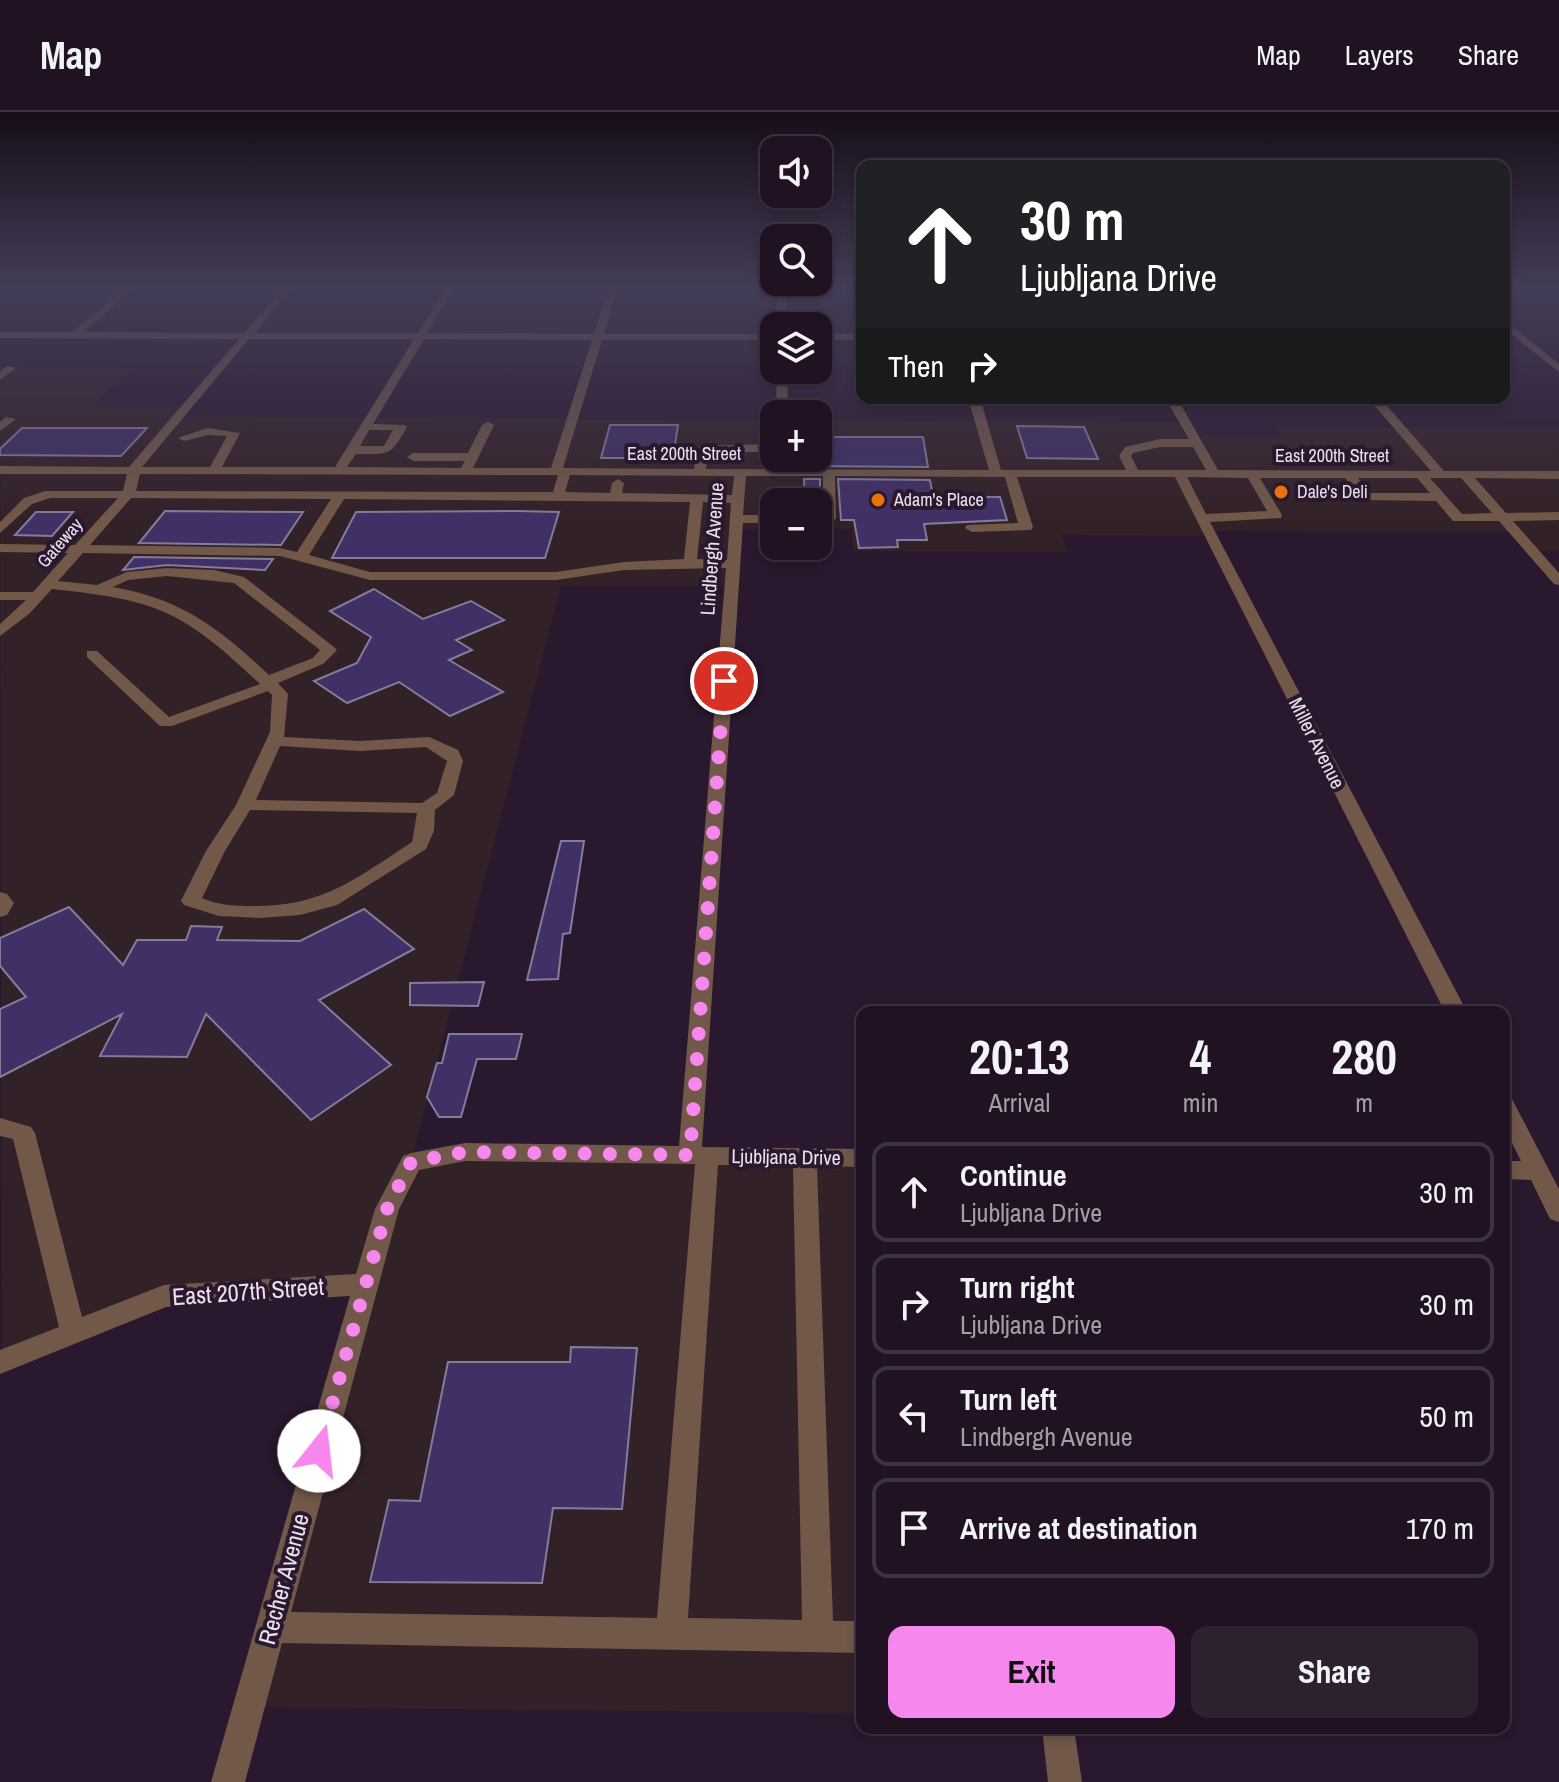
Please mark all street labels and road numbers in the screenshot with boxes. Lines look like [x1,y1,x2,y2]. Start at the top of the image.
street label: East 200th Street [627,441,741,466]
street label: East 200th Street [1275,443,1389,468]
street label: Lindbergh Avenue [693,482,730,616]
street label: Gateway [31,512,89,573]
street label: Miller Avenue [1283,692,1352,793]
street label: Ljubljana Drive [731,1142,841,1171]
street label: East 207th Street [171,1270,325,1312]
street label: Recher Avenue [250,1510,316,1648]

